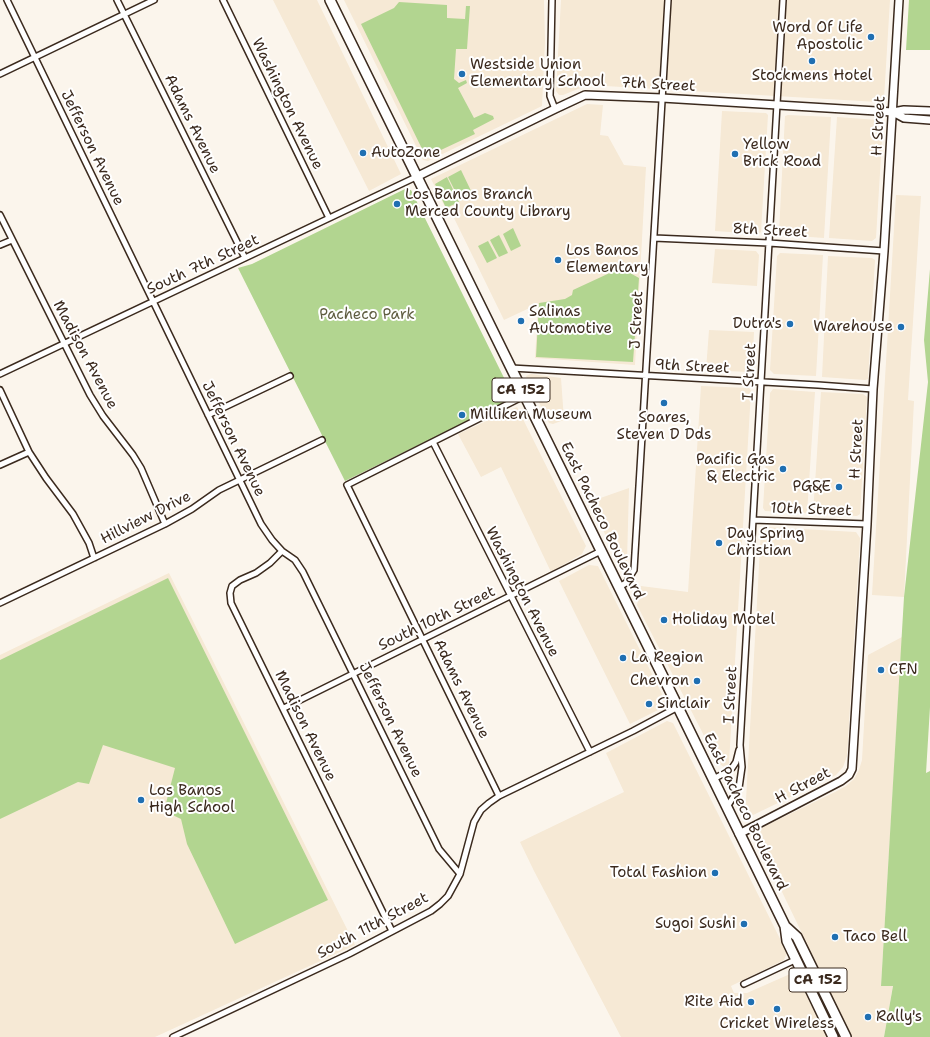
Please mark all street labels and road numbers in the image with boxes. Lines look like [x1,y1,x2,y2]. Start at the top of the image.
street label: Washington Avenue [247,35,327,173]
street label: Adams Avenue [160,72,224,176]
street label: 7th Street [620,74,696,96]
street label: Jefferson Avenue [56,88,128,208]
street label: H Street [868,95,890,157]
street label: 8th Street [732,220,808,242]
street label: South 7th Street [144,231,262,299]
street label: J Street [626,290,648,350]
street label: Madison Avenue [49,298,121,412]
street label: I Street [740,343,760,401]
street label: 9th Street [654,356,730,378]
road number: CA 152 [492,378,550,402]
street label: Jefferson Avenue [197,379,269,499]
street label: H Street [846,418,868,480]
street label: East Pacheco Boulevard [556,439,648,603]
street label: Hillview Drive [98,488,194,548]
street label: 10th Street [770,500,852,520]
street label: Washington Avenue [481,524,563,660]
street label: South 10th Street [376,583,498,655]
street label: Adams Avenue [429,637,493,741]
street label: Jefferson Avenue [354,660,426,780]
street label: I Street [721,666,741,724]
street label: Madison Avenue [271,668,339,784]
street label: East Pacheco Boulevard [699,730,791,894]
street label: H Street [772,764,834,808]
street label: South 11th Street [314,889,432,963]
road number: CA 152 [789,968,847,992]

